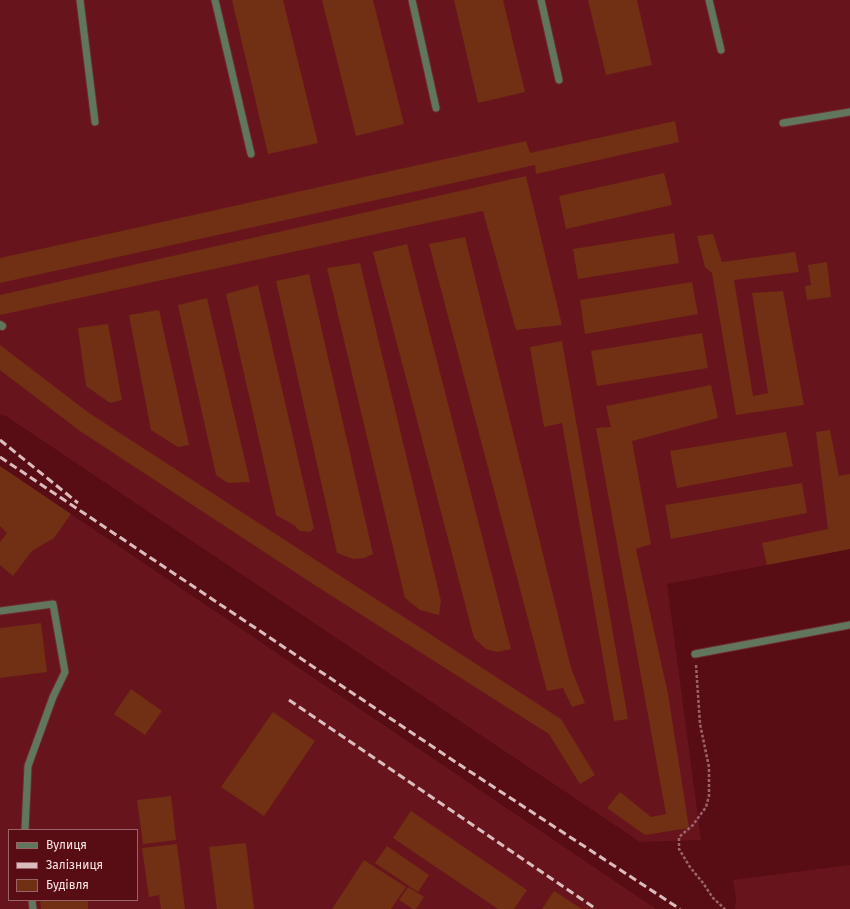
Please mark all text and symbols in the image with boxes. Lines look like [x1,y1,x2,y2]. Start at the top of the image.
legend [8,829,138,901]
text: Вулиця [46,838,87,852]
text: Залізниця [46,858,103,872]
text: Будівля [46,878,89,892]

